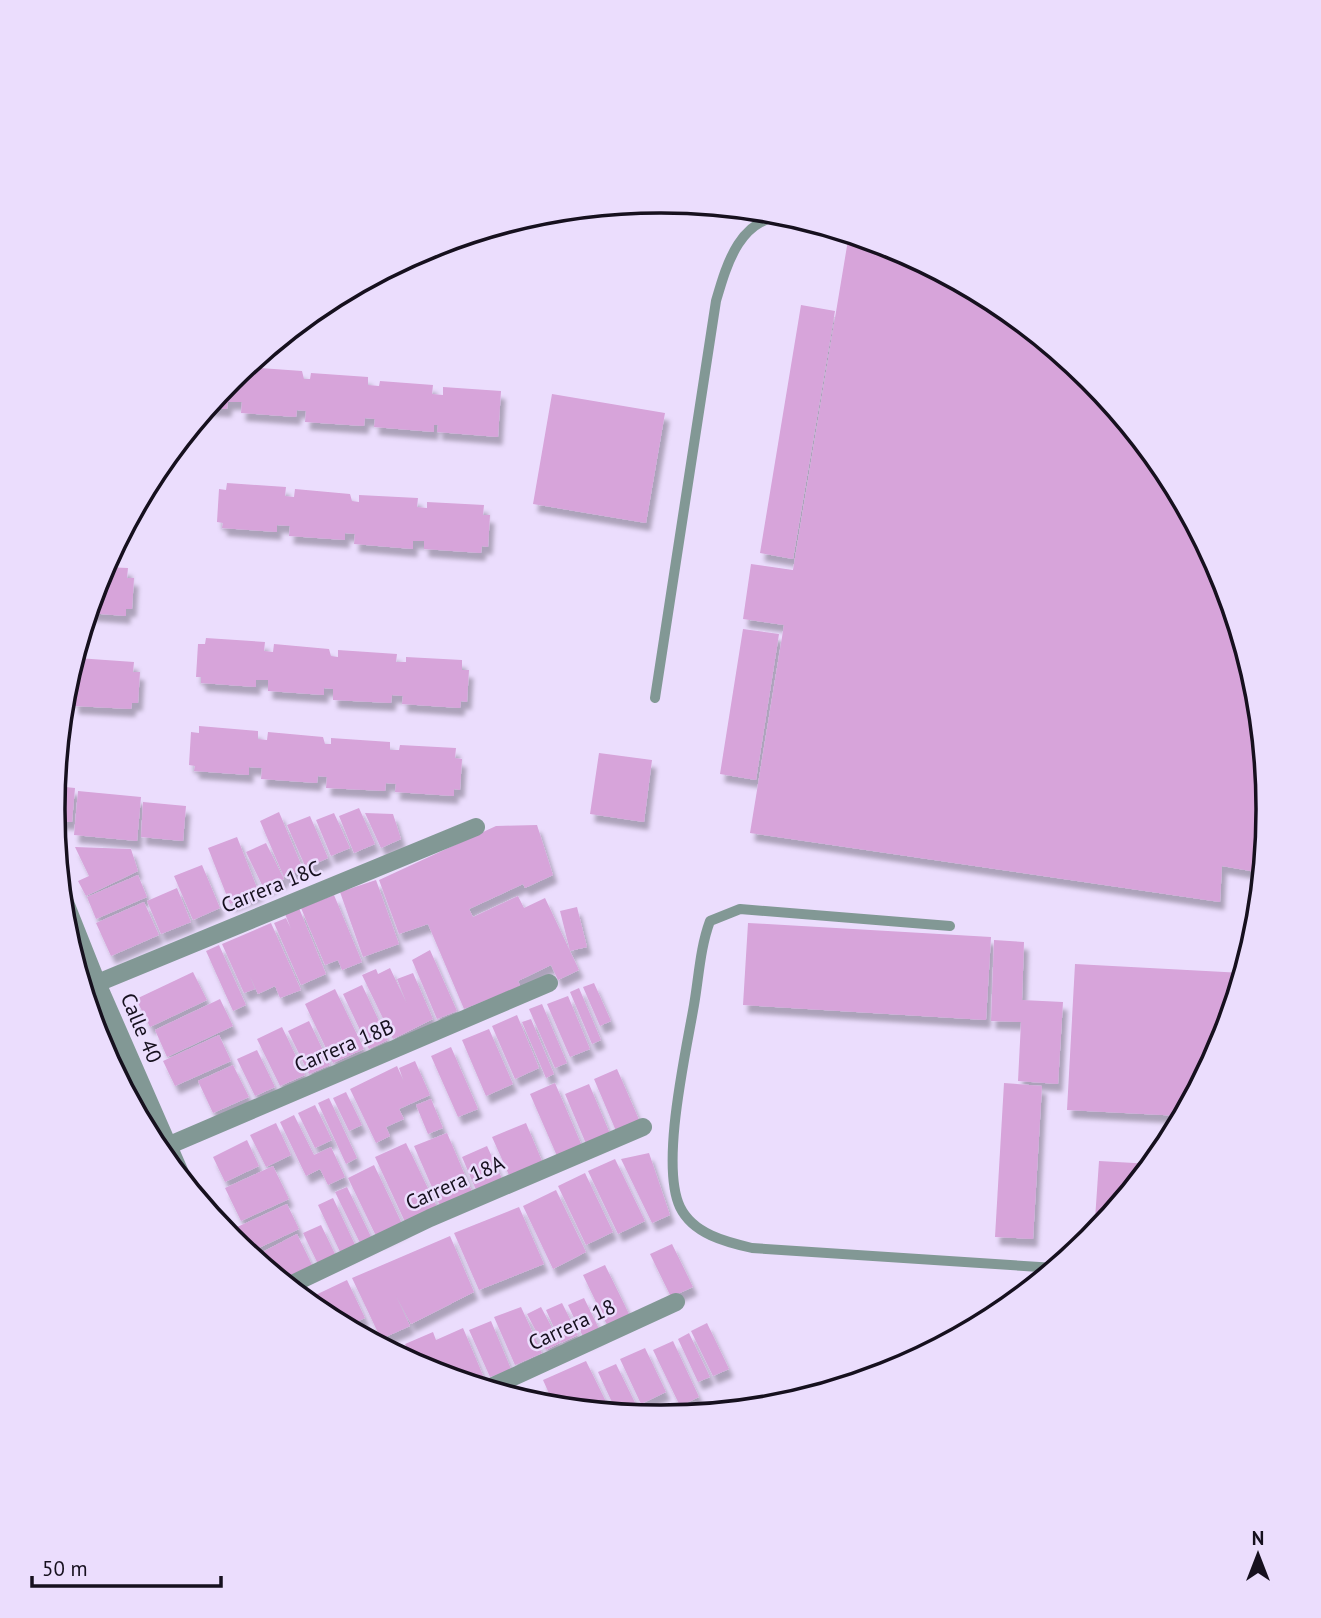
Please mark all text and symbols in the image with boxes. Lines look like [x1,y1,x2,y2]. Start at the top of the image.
street label: Carrera 18C [217,854,325,919]
street label: Calle 40 [115,989,168,1067]
street label: Carrera 18B [290,1013,398,1079]
street label: Carrera 18A [401,1148,509,1216]
street label: Carrera 18 [524,1293,620,1356]
north arrow [1223,1520,1293,1590]
text: N [1252,1526,1264,1550]
scale bar [32,1544,220,1588]
text: 50 m [42,1555,88,1582]

